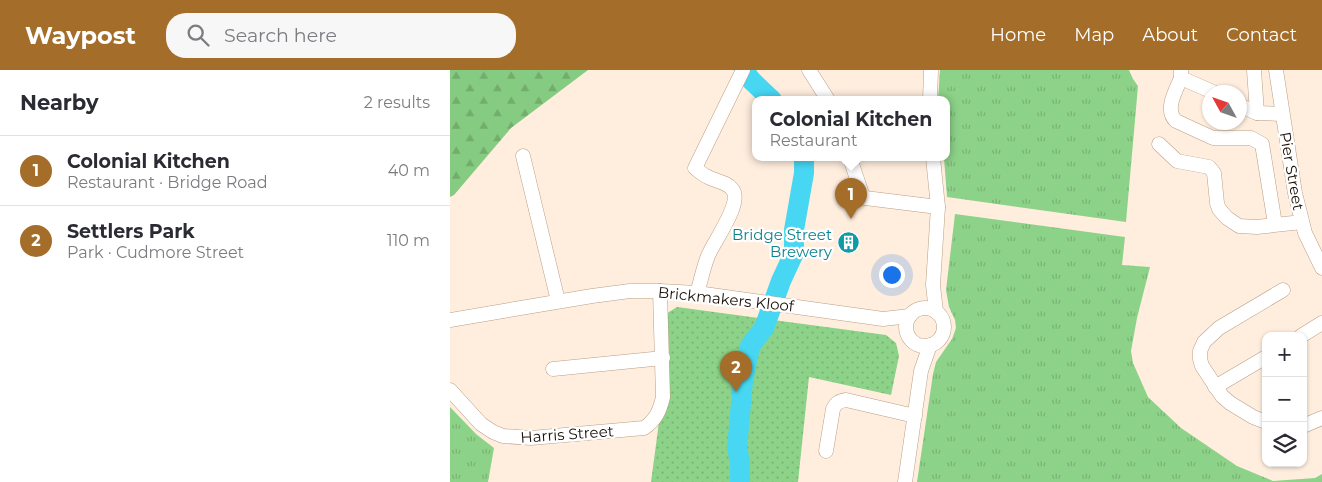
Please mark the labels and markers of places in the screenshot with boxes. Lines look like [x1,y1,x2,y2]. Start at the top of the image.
pin: 1 [835,178,867,219]
place label: Bridge Street Brewery [732,225,833,261]
building icon: Bridge Street Brewery [836,231,860,255]
pin: 2 [720,351,752,392]

